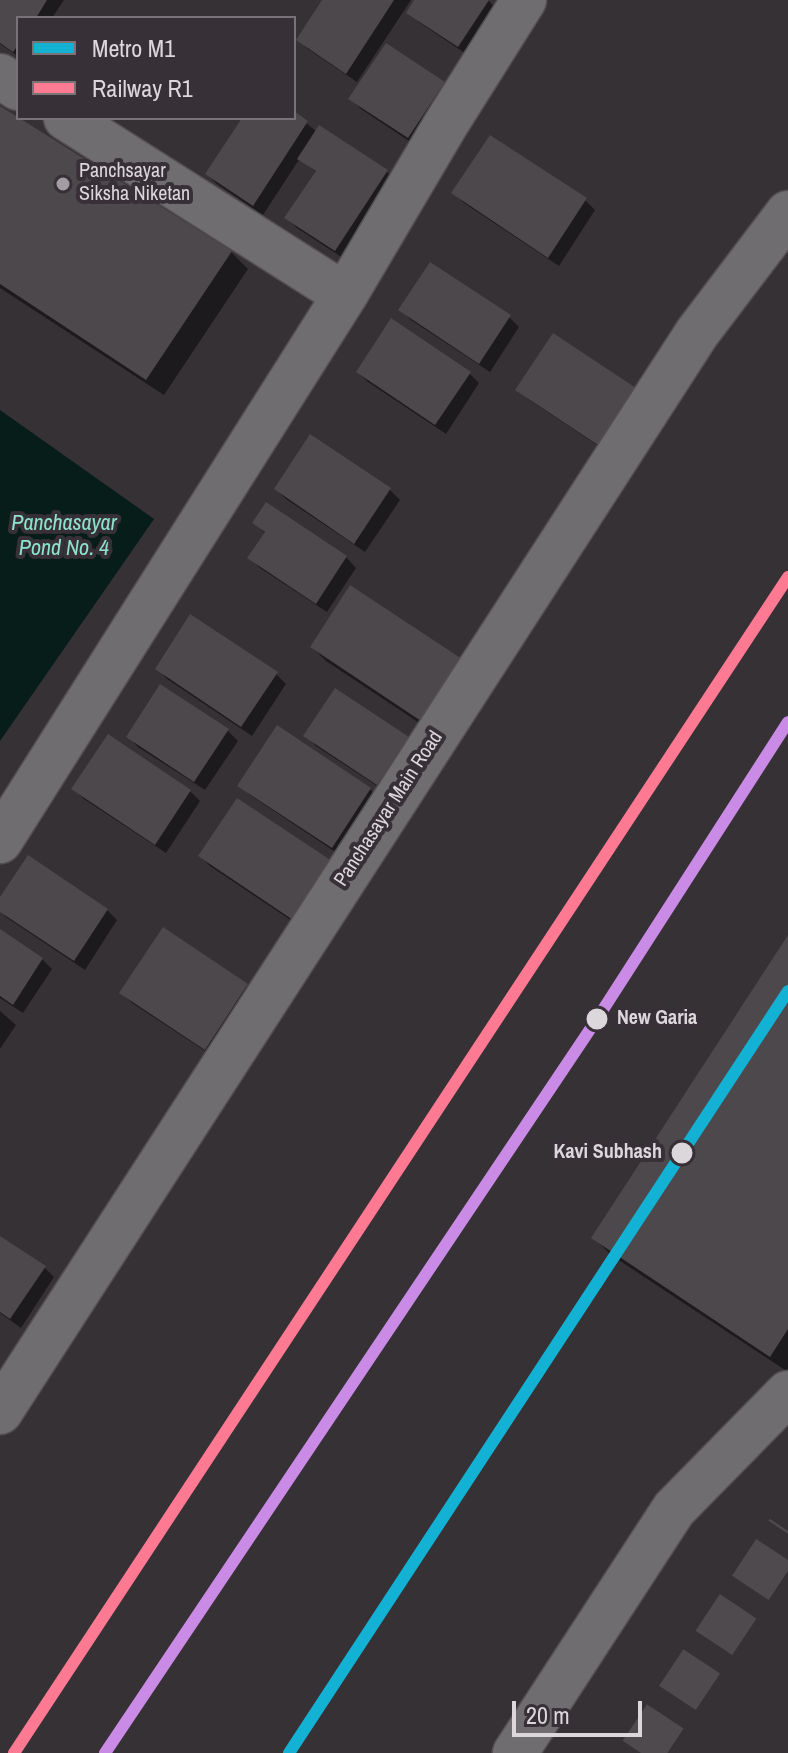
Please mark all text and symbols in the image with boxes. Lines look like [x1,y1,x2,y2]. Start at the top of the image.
legend [16,16,296,120]
text: Metro M1 [92,32,175,64]
text: Railway R1 [92,72,193,104]
place label: Panchsayar Siksha Niketan [79,160,190,207]
marker: Panchsayar Siksha Niketan [54,175,72,193]
water label: Panchasayar Pond No. 4 [11,511,117,562]
street label: Panchasayar Main Road [330,727,448,891]
marker: New Garia [584,1006,610,1032]
place label: New Garia [617,1007,697,1031]
marker: Kavi Subhash [669,1140,695,1166]
place label: Kavi Subhash [554,1141,662,1165]
scale bar [516,1685,646,1735]
text: 20 m [526,1699,570,1731]

